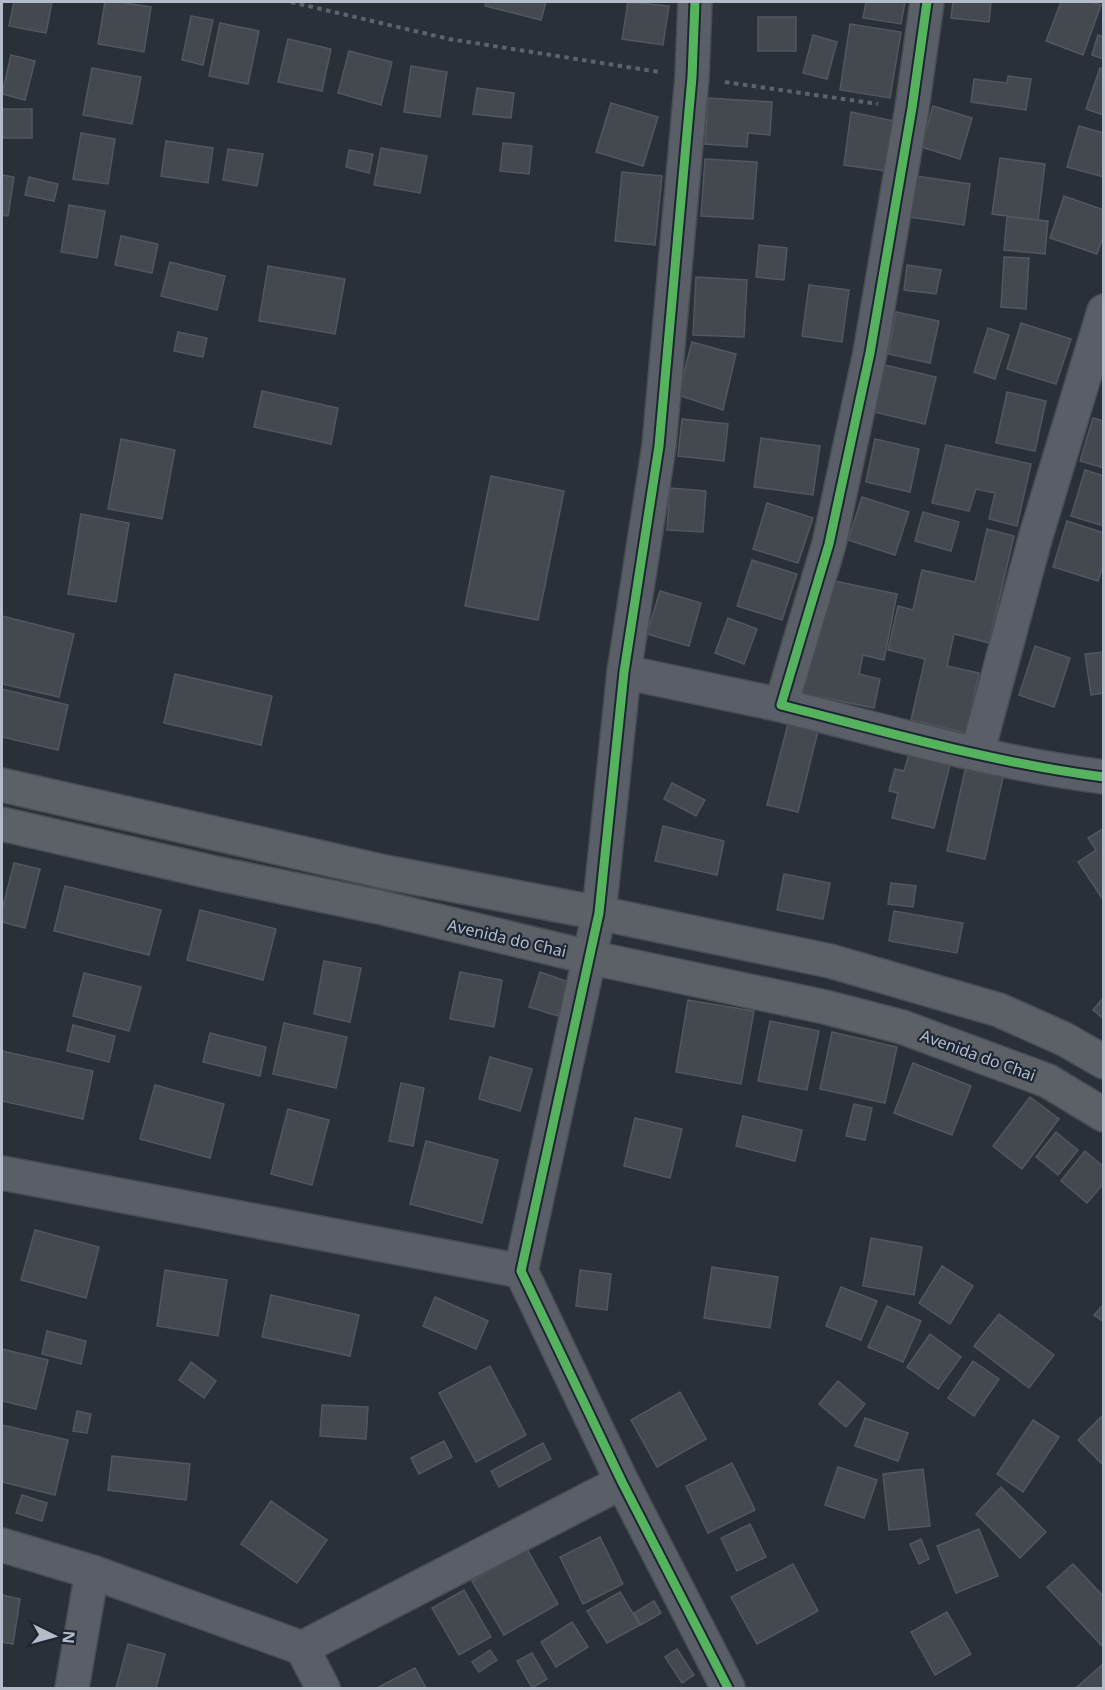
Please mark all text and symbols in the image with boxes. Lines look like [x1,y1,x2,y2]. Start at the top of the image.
street label: Avenida do Chai [446,914,568,962]
street label: Avenida do Chai [917,1024,1039,1086]
north arrow [24,1606,84,1666]
text: N [57,1630,80,1645]

